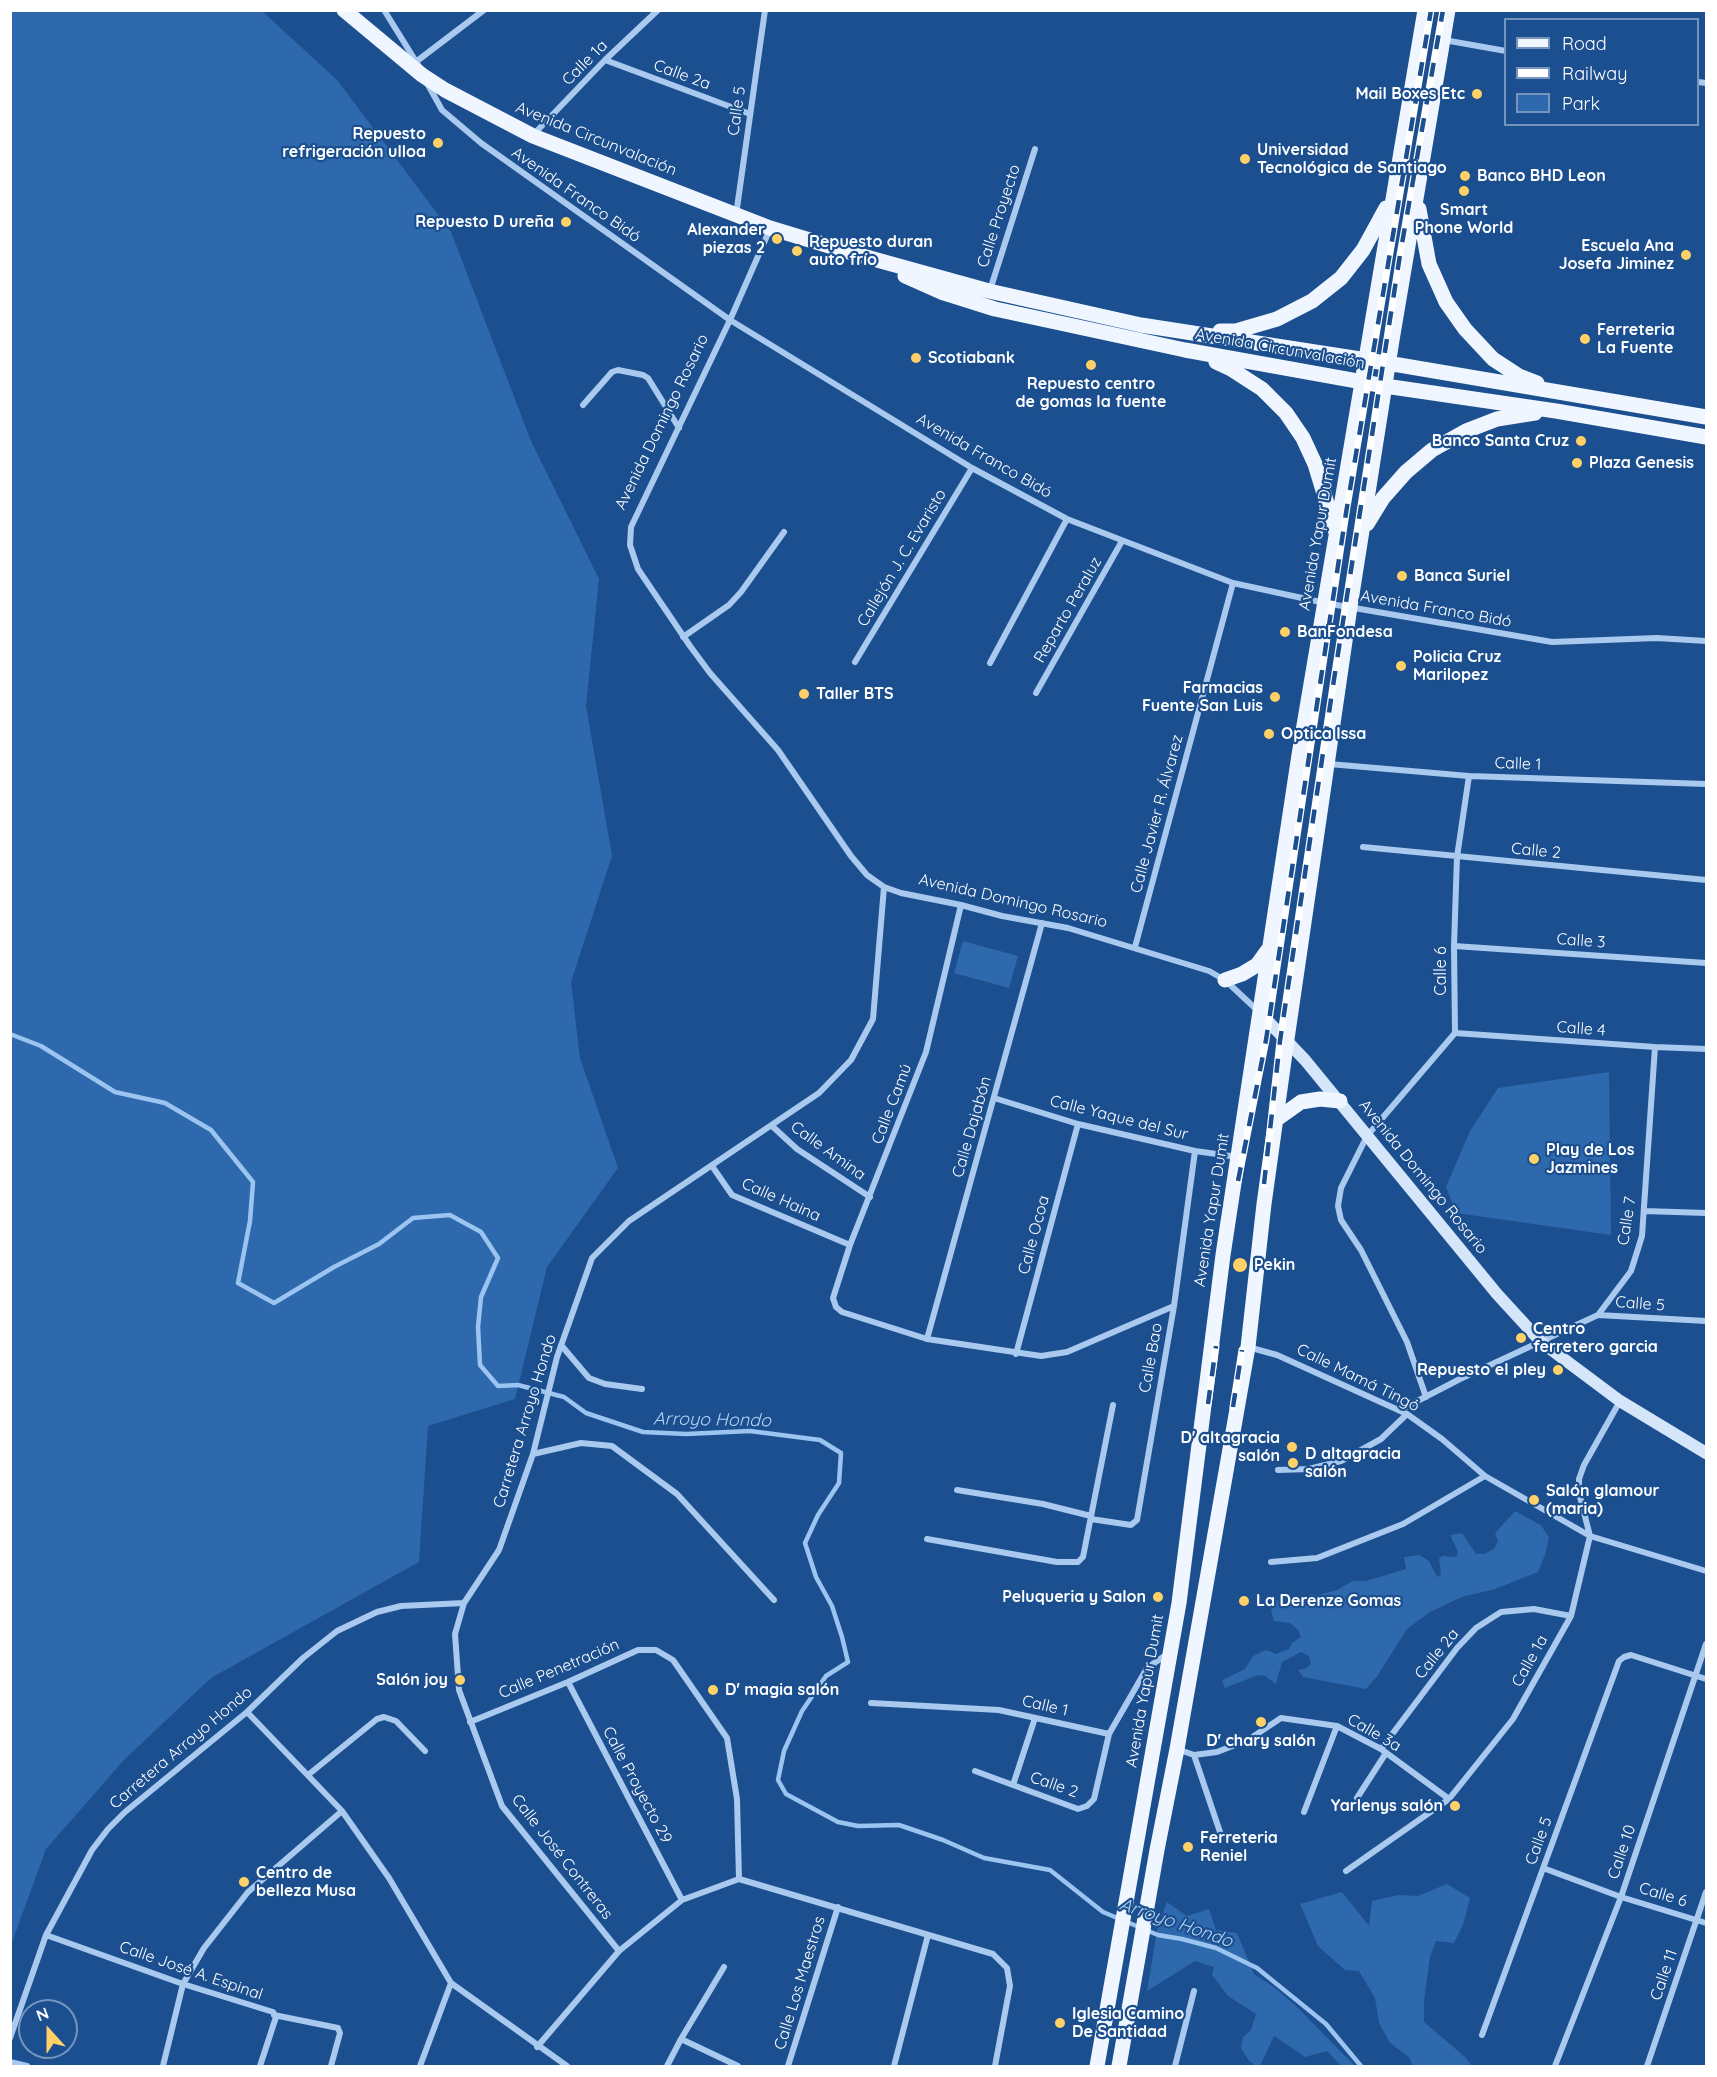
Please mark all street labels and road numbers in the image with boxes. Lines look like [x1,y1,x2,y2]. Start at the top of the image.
street label: Calle 1a [558,36,612,90]
street label: Calle 2a [651,56,713,94]
street label: Calle 5 [724,85,750,137]
street label: Avenida Circunvalación [513,98,679,180]
street label: Avenida Franco Bidó [508,143,644,247]
street label: Calle Proyecto [973,162,1025,270]
street label: Avenida Circunvalación [1194,325,1366,373]
street label: Avenida Domingo Rosario [611,331,713,513]
street label: Avenida Franco Bidó [913,409,1055,503]
street label: Avenida Yapur Dumit [1295,456,1341,612]
street label: Callejón J. C. Evaristo [853,486,951,630]
street label: Reparto Peraluz [1030,554,1106,666]
street label: Avenida Franco Bidó [1359,586,1513,632]
street label: Calle Javier R. Álvarez [1127,733,1187,895]
street label: Calle 1 [1494,754,1542,774]
street label: Calle 2 [1510,839,1562,863]
street label: Avenida Domingo Rosario [917,870,1109,932]
street label: Calle 3 [1556,930,1606,952]
street label: Calle 6 [1431,946,1451,996]
street label: Calle 4 [1556,1018,1606,1040]
street label: Calle Camú [868,1061,916,1147]
street label: Calle Dajabón [948,1074,996,1180]
street label: Calle Yaque del Sur [1048,1091,1190,1145]
street label: Avenida Domingo Rosario [1355,1096,1491,1258]
street label: Calle Amina [787,1117,869,1185]
street label: Avenida Yapur Dumit [1190,1132,1234,1288]
street label: Calle Haina [739,1174,823,1226]
street label: Calle Ocoa [1014,1193,1054,1277]
street label: Calle 7 [1614,1195,1640,1247]
street label: Calle 5 [1615,1293,1665,1315]
street label: Calle Bao [1135,1322,1167,1394]
street label: Carretera Arroyo Hondo [489,1332,561,1510]
street label: Calle Mamá Tingó [1293,1340,1423,1416]
street label: Avenida Yapur Dumit [1122,1613,1168,1769]
street label: Calle 2a [1411,1625,1463,1683]
street label: Calle 1a [1508,1632,1552,1690]
street label: Calle Penetración [496,1635,622,1703]
street label: Carretera Arroyo Hondo [106,1683,256,1813]
street label: Calle 1 [1020,1691,1070,1721]
street label: Calle 3a [1344,1710,1404,1756]
street label: Calle Proyecto 29 [598,1723,676,1847]
street label: Calle 2 [1027,1768,1081,1802]
street label: Calle José Contreras [507,1791,617,1923]
street label: Calle 5 [1522,1814,1556,1868]
street label: Calle 10 [1604,1822,1640,1882]
street label: Calle 6 [1637,1879,1689,1911]
street label: Calle Los Maestros [771,1914,829,2052]
street label: Calle José A. Espinal [117,1937,265,2005]
street label: Calle 11 [1646,1947,1682,2003]

